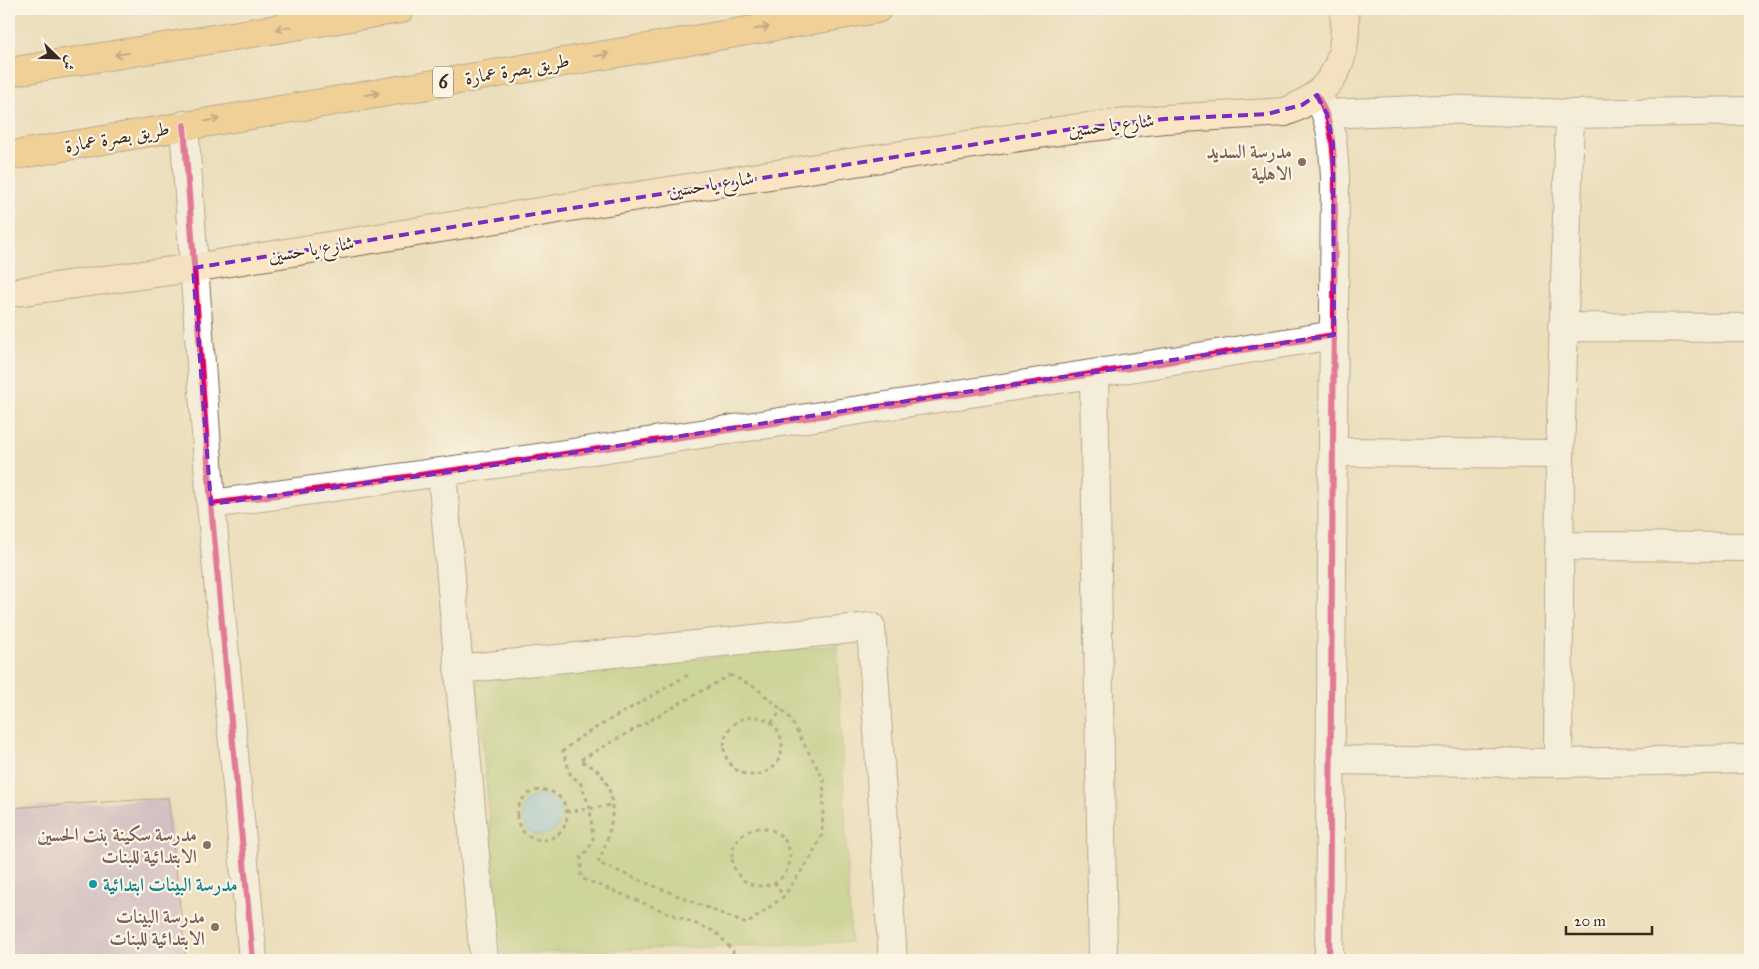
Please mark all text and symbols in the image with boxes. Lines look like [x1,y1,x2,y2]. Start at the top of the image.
one-way arrow [275,23,291,33]
one-way arrow [753,23,769,33]
north arrow [32,32,82,82]
street label: طريق بصرة عمارة [463,48,571,91]
one-way arrow [115,49,131,59]
one-way arrow [593,50,609,60]
text: ش [59,53,80,73]
road number: 6 [433,66,453,98]
one-way arrow [364,88,380,98]
street label: شارع يا حسين [1067,108,1156,146]
one-way arrow [204,115,220,125]
street label: طريق بصرة عمارة [63,116,171,159]
place label: مدرسة السديد الاهلية [1206,140,1292,185]
marker: مدرسة السديد الاهلية [1296,156,1308,168]
street label: شارع يا حسين [666,166,756,206]
street label: شارع يا حسين [266,231,356,271]
place label: مدرسة سكينة بنت الحسين الابتدائية للبنات [37,823,197,868]
marker: مدرسة سكينة بنت الحسين الابتدائية للبنات [201,839,213,851]
place label: مدرسة البينات ابتدائية [103,873,238,896]
marker: مدرسة البينات ابتدائية [87,878,99,890]
scale bar [1566,904,1653,936]
place label: مدرسة البينات الابتدائية للبنات [109,905,205,950]
text: 20 m [1574,912,1606,930]
marker: مدرسة البينات الابتدائية للبنات [209,921,221,933]

